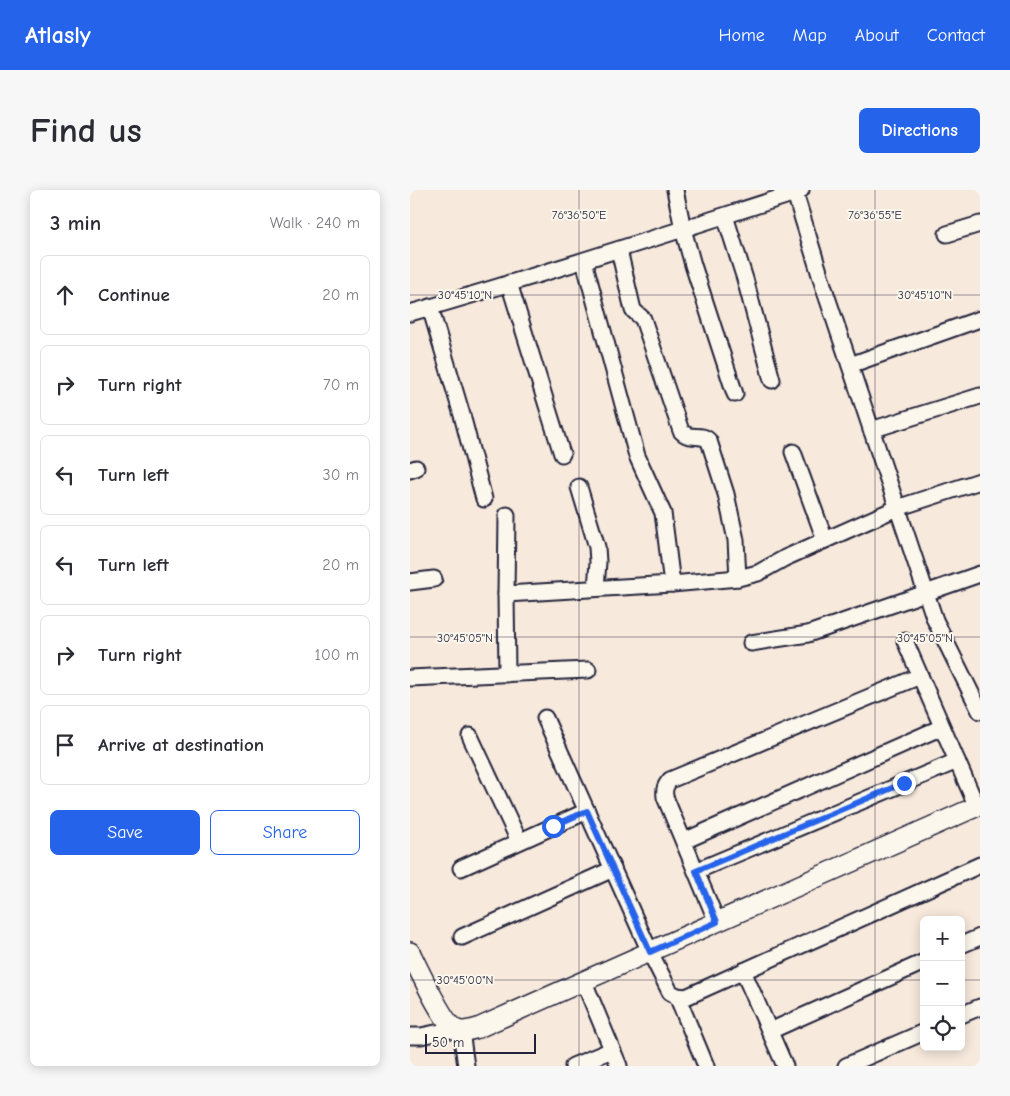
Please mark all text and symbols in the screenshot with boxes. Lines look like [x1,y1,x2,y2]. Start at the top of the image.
text: Atlasly [25,21,91,49]
text: Home [718,25,765,46]
text: Map [793,25,827,46]
text: About [855,25,899,46]
text: Contact [927,25,985,46]
button: Directions [859,108,980,153]
text: Find us [30,110,142,151]
text: 76°36'50"E [552,208,606,222]
text: 76°36'55"E [848,208,902,222]
text: 3 min [50,211,101,235]
text: Walk · 240 m [270,214,360,232]
icon: ahead [51,281,79,309]
text: Continue [98,284,170,306]
text: 20 m [322,286,359,304]
text: 30°45'10"N [438,288,492,302]
text: 30°45'10"N [898,288,952,302]
icon: right [51,371,79,399]
text: Turn right [98,374,182,396]
text: 70 m [323,376,359,394]
icon: left [51,461,79,489]
text: Turn left [98,464,169,486]
text: 30 m [323,466,359,484]
icon: left [51,551,79,579]
text: Turn left [98,554,169,576]
text: 20 m [322,556,359,574]
text: 30°45'05"N [437,631,493,645]
text: 30°45'05"N [897,631,953,645]
icon: right [51,641,79,669]
text: Turn right [98,644,182,666]
text: 100 m [315,646,359,664]
icon: arrive [51,731,79,759]
text: Arrive at destination [98,734,264,756]
route end [893,772,916,795]
button: Save [50,810,200,855]
button: Share [210,810,360,855]
route start [542,815,565,838]
map controls [920,916,965,1051]
button: + [920,916,965,961]
button: − [920,961,965,1006]
text: 30°45'00"N [437,973,493,987]
button: locate [920,1006,965,1051]
scale bar [425,1031,536,1054]
text: 50 m [432,1034,464,1051]

